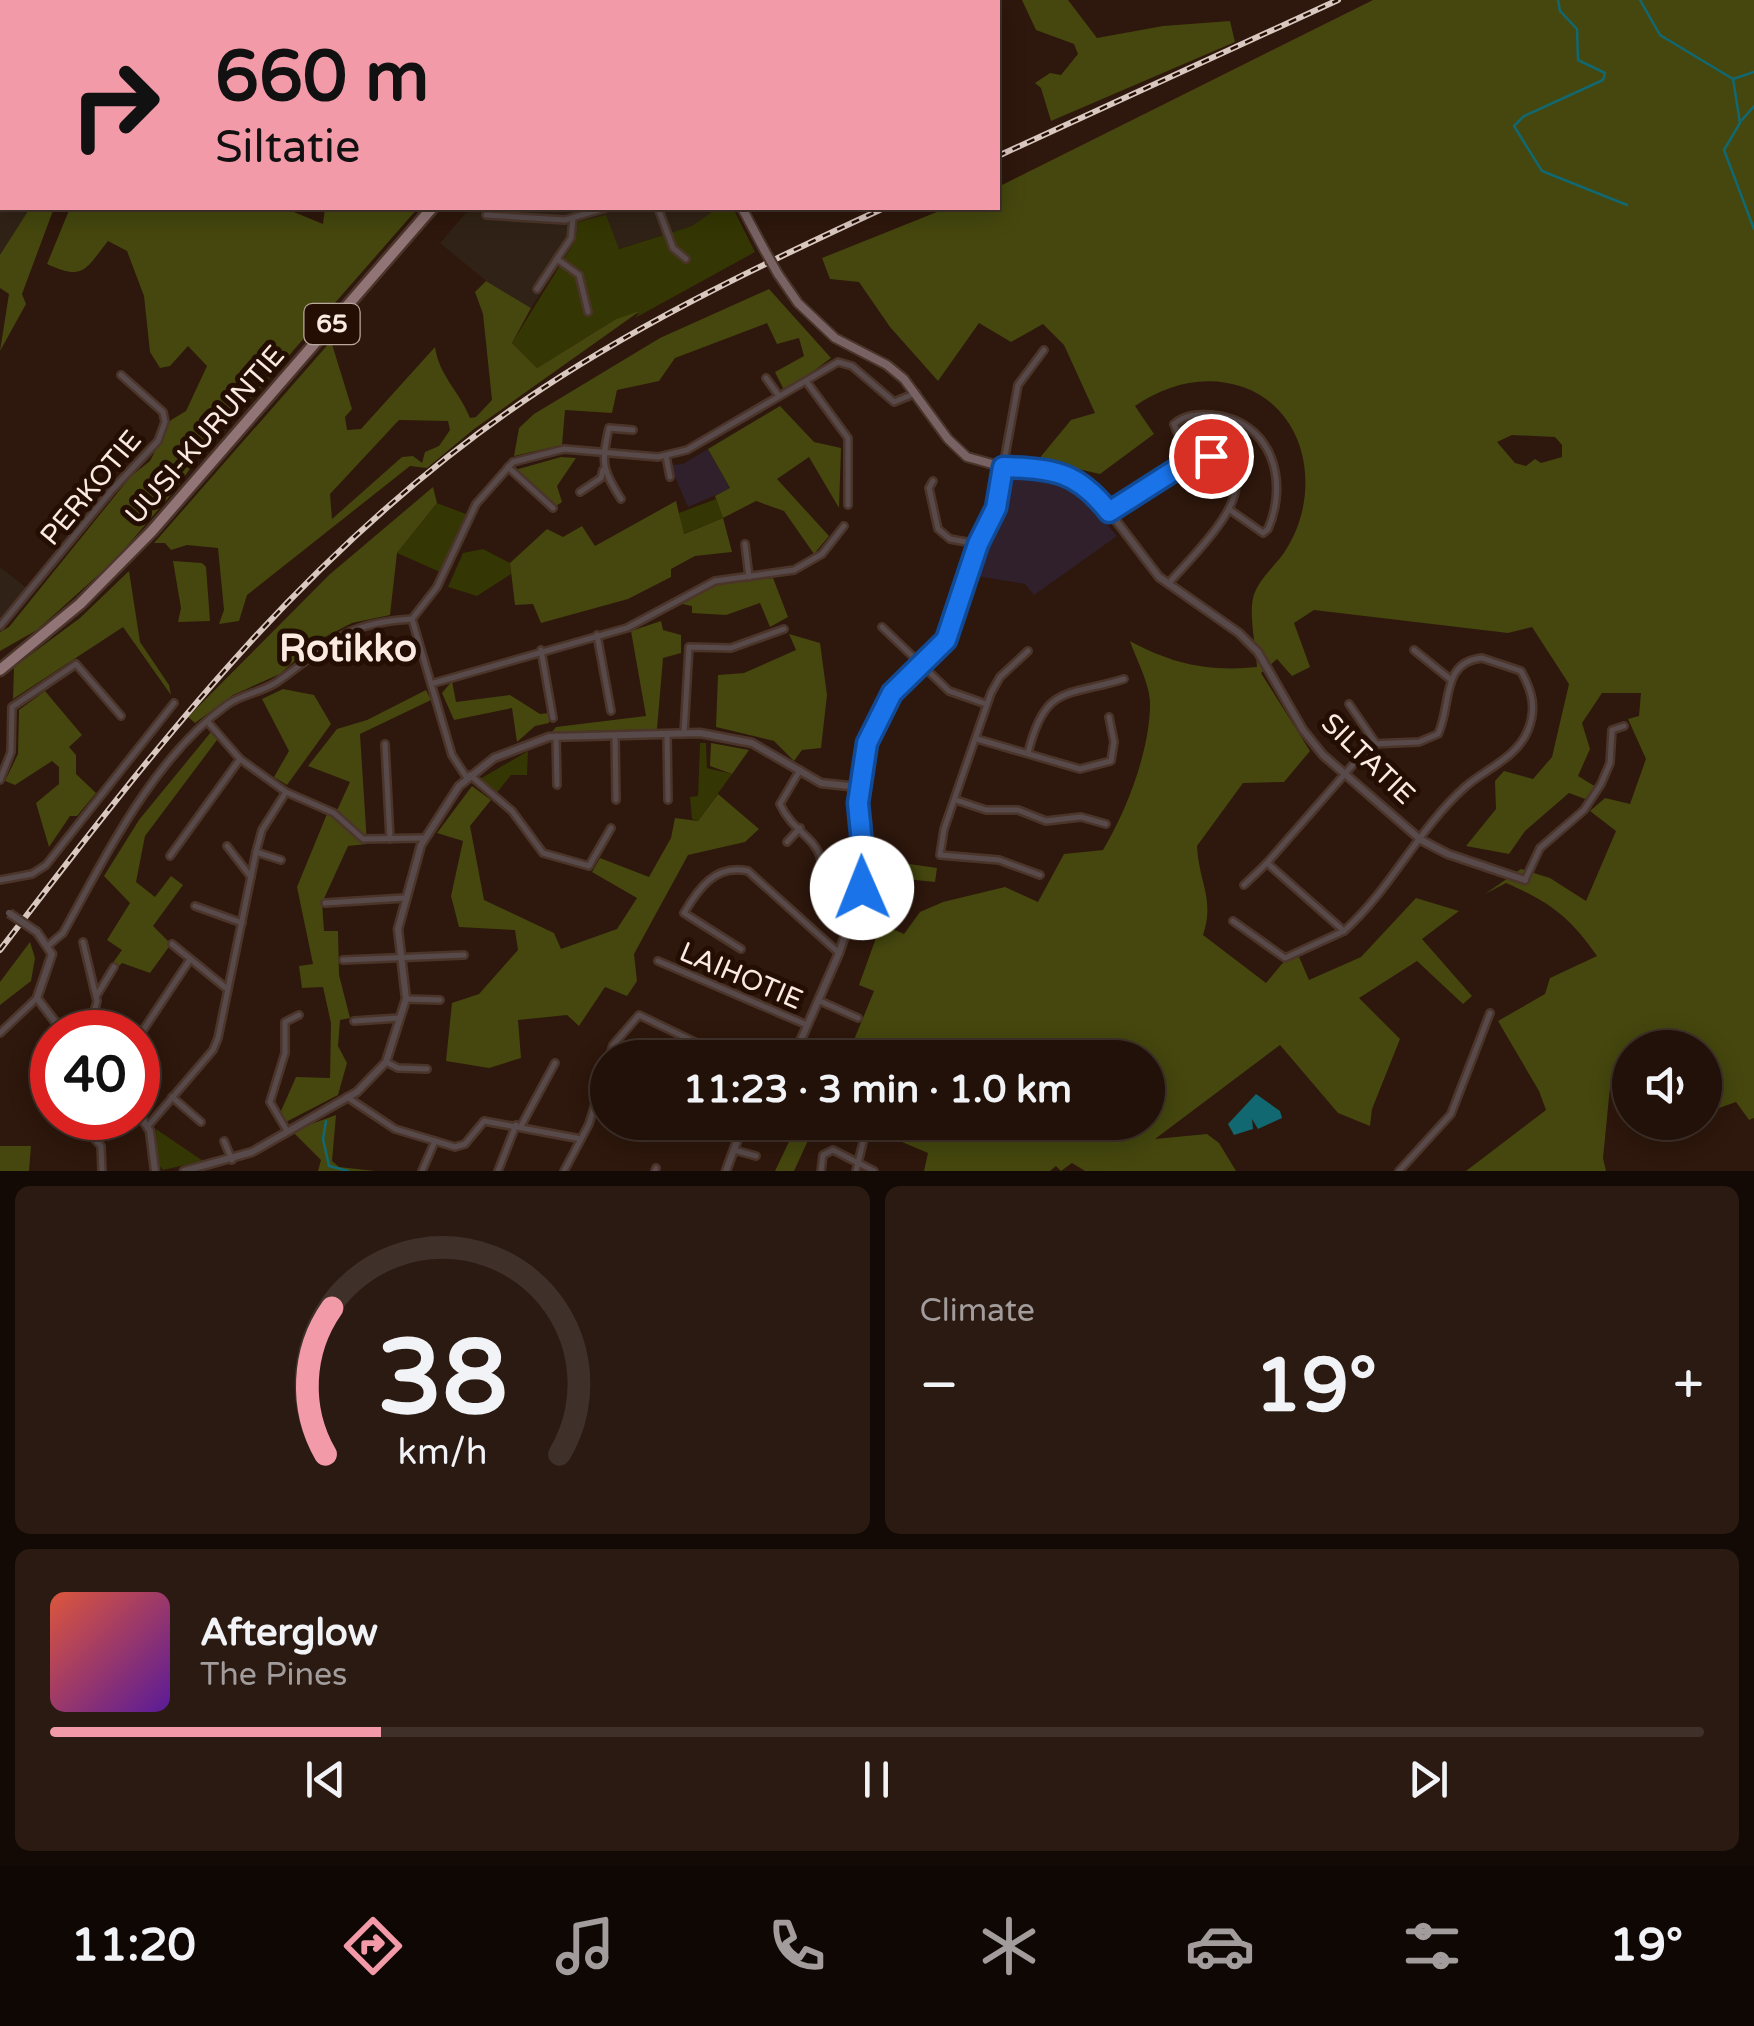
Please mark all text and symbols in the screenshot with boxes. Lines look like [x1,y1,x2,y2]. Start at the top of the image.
text: 660 m [215,36,429,120]
icon: right [50,40,180,170]
text: Siltatie [215,121,361,175]
road number: 65 [304,304,360,344]
street label: UUSI-KURUNTIE [118,339,292,531]
pin [1169,414,1254,499]
street label: PERKOTIE [33,424,149,552]
icon: arrive [1184,429,1239,484]
district label: Rotikko [279,626,417,672]
street label: SILTATIE [1314,706,1422,812]
position arrow [810,836,914,940]
street label: LAIHOTIE [674,935,808,1017]
speed limit sign: 40 [30,1010,160,1140]
map controls [1612,1030,1722,1140]
button: sound [1612,1030,1722,1140]
text: 11:23 · 3 min · 1.0 km [683,1067,1072,1113]
text: Climate [920,1292,1035,1330]
text: 38 [377,1317,508,1442]
text: 19° [1255,1341,1377,1431]
text: − [920,1353,959,1419]
text: + [1673,1353,1704,1419]
text: km/h [397,1431,487,1474]
text: Afterglow [200,1610,378,1656]
text: The Pines [200,1656,347,1694]
icon: previous [298,1752,353,1807]
icon: pause [849,1752,904,1807]
icon: next [1401,1752,1456,1807]
icon: directions [338,1911,408,1981]
icon: music [550,1911,620,1981]
icon: phone [762,1911,832,1981]
icon: climate [974,1911,1044,1981]
icon: car [1185,1911,1255,1981]
icon: filters [1397,1911,1467,1981]
text: 11:20 [71,1919,196,1973]
text: 19° [1609,1919,1683,1973]

